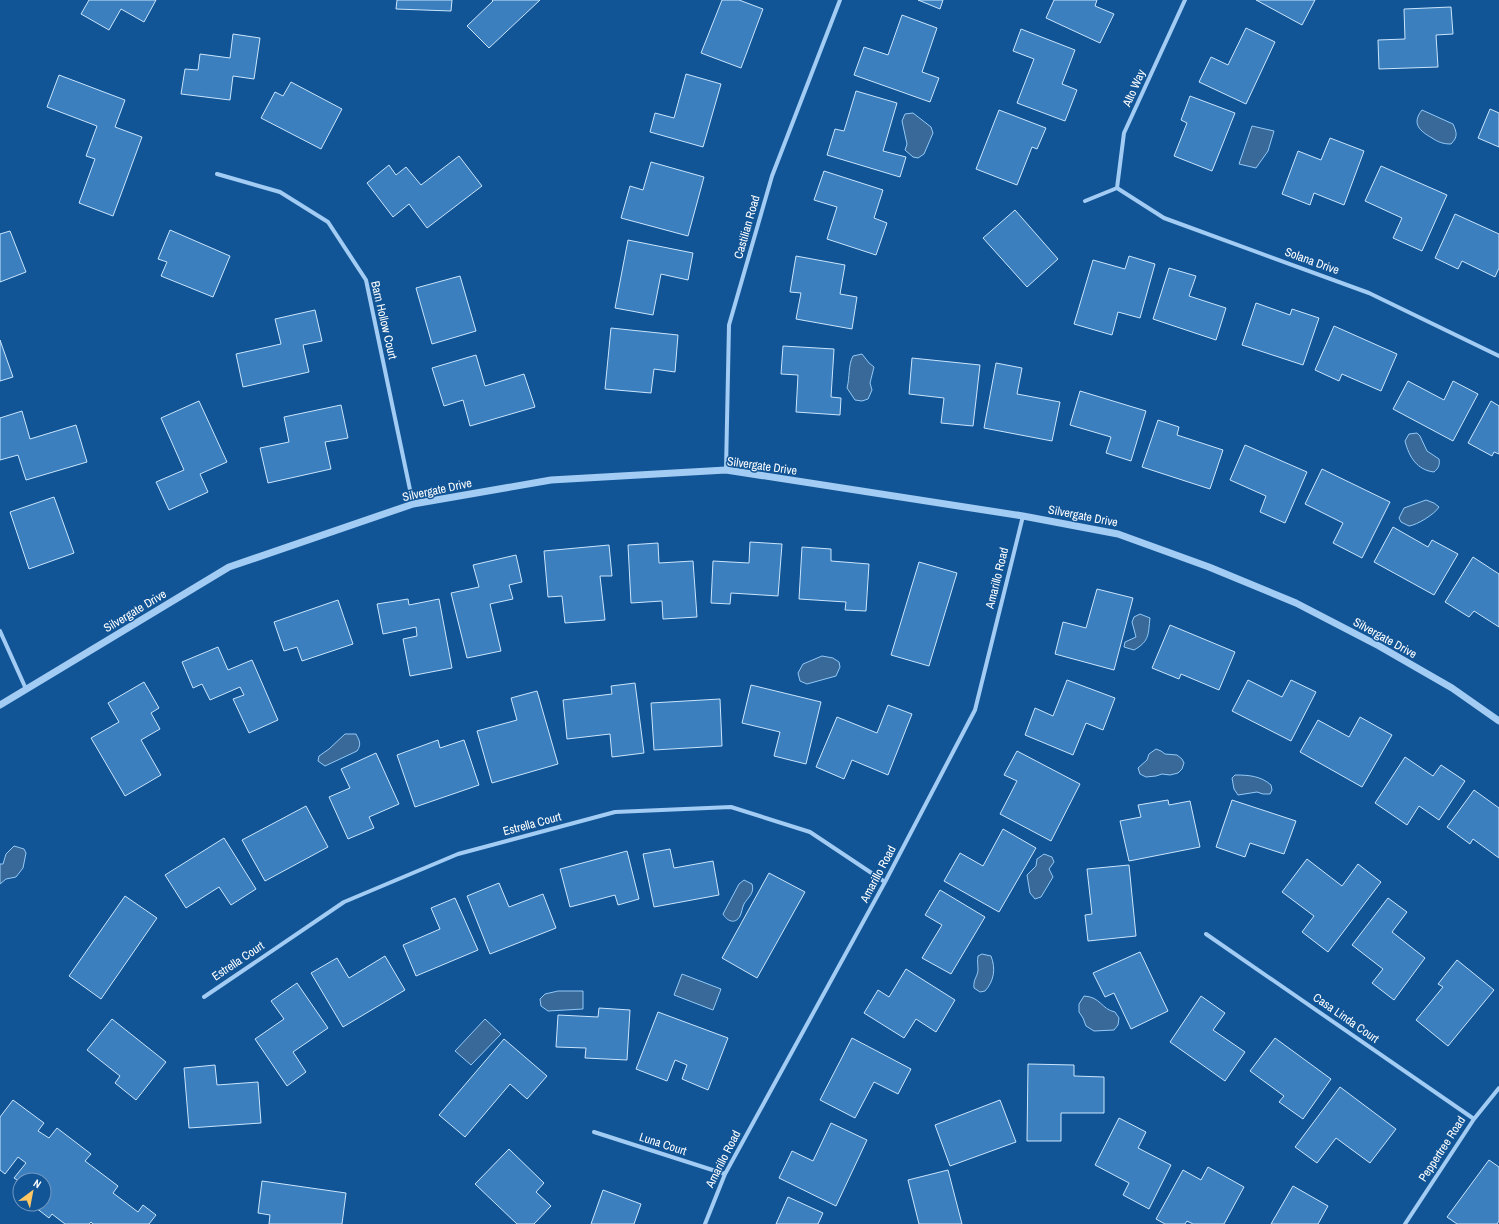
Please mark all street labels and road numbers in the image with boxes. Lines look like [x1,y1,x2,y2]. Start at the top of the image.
street label: Alto Way [1118,67,1149,110]
street label: Castilian Road [730,194,764,260]
street label: Solana Drive [1283,244,1341,278]
street label: Barn Hollow Court [367,279,401,361]
street label: Silvergate Drive [726,453,798,479]
street label: Silvergate Drive [401,475,473,505]
street label: Silvergate Drive [1047,501,1119,531]
street label: Amarillo Road [981,546,1012,611]
street label: Silvergate Drive [101,586,169,636]
street label: Silvergate Drive [1350,614,1420,662]
street label: Estrella Court [501,808,563,839]
street label: Amarillo Road [856,843,900,906]
street label: Estrella Court [209,938,267,984]
street label: Casa Linda Court [1310,989,1382,1047]
street label: Peppertree Road [1415,1113,1469,1185]
street label: Amarillo Road [701,1128,744,1191]
street label: Luna Court [637,1129,689,1159]

